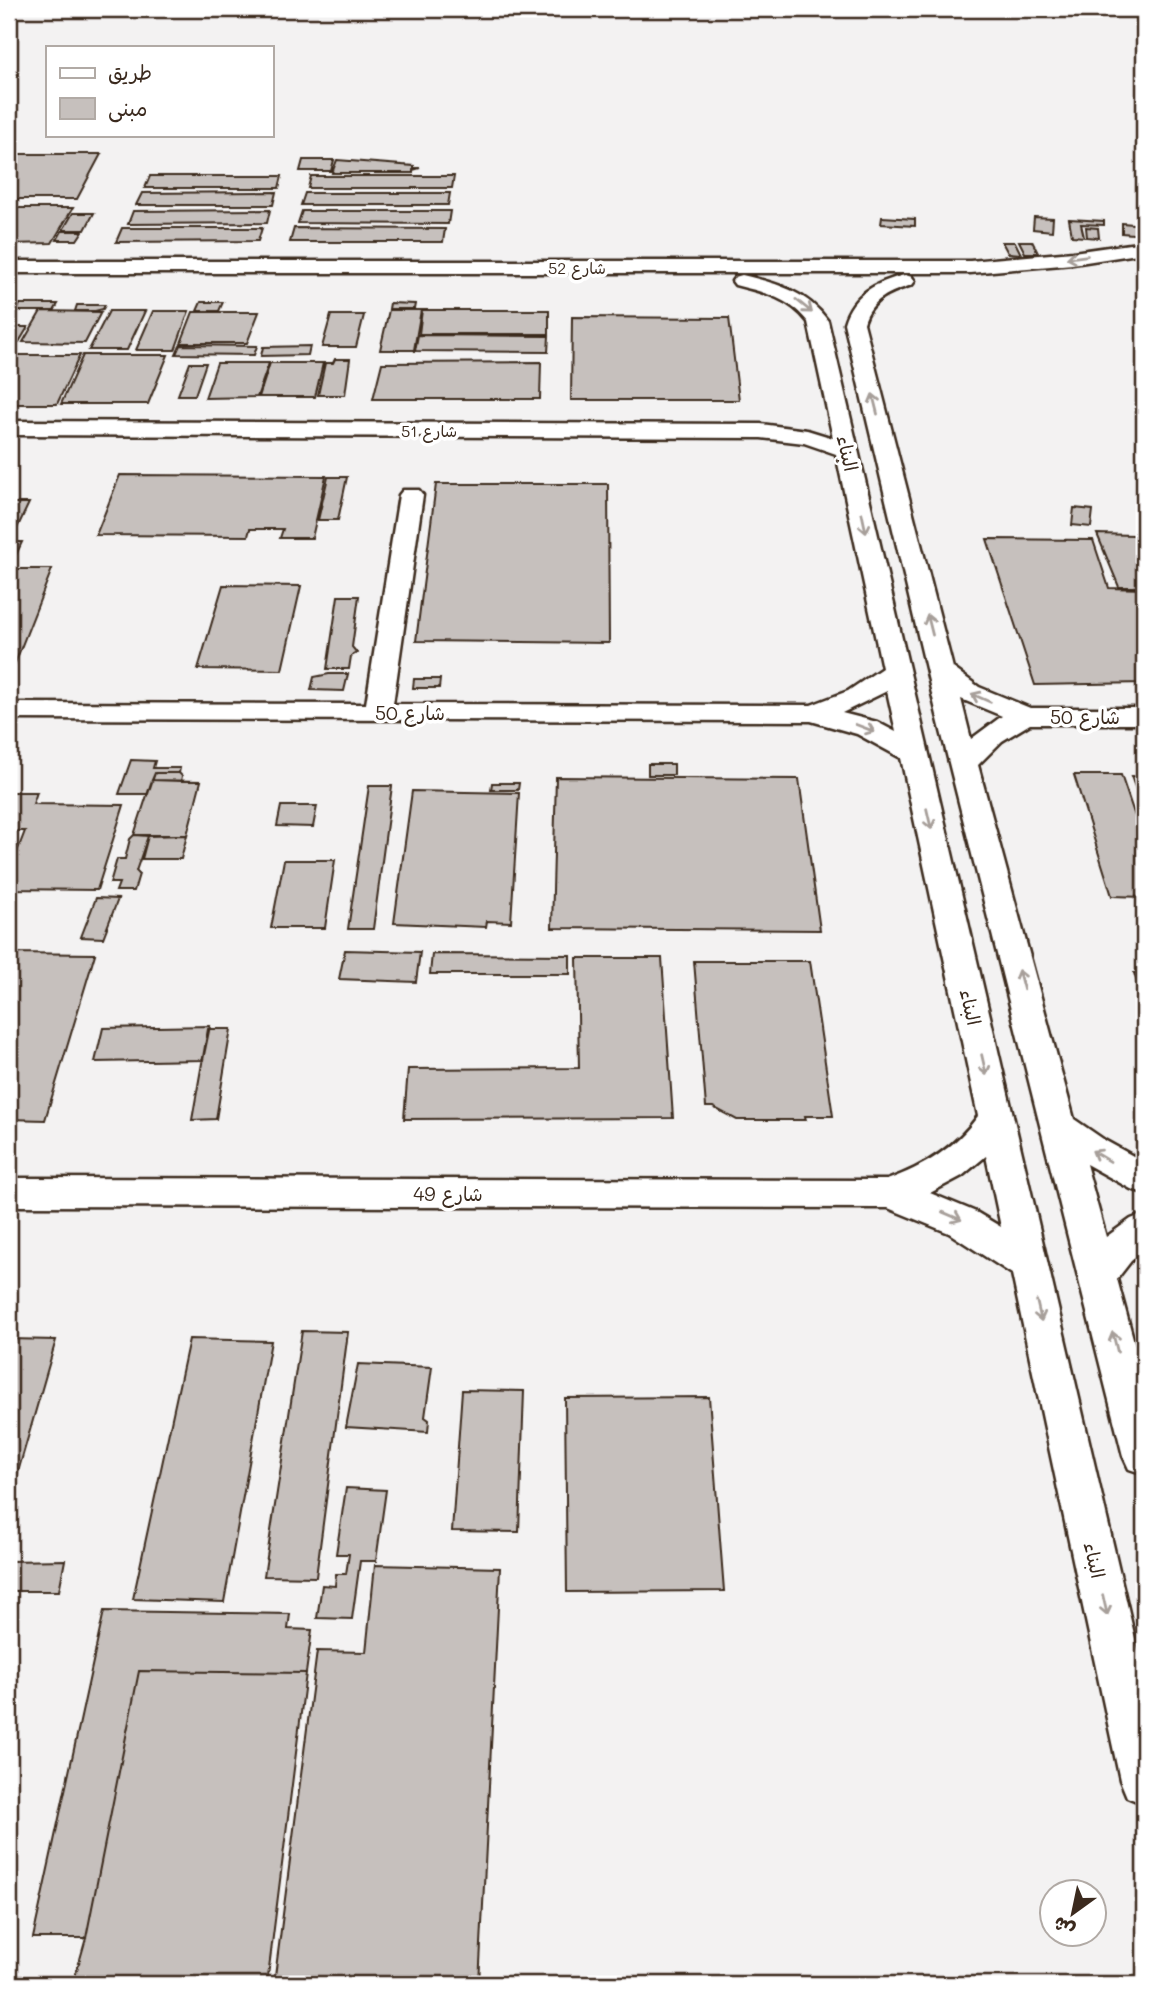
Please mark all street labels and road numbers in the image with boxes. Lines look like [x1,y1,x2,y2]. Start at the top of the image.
street label: شارع 52 [548,257,606,280]
street label: شارع 51 [401,420,457,443]
street label: البناء [832,432,864,474]
street label: شارع 50 [375,700,445,727]
street label: شارع 50 [1050,704,1120,731]
street label: البناء [955,986,987,1028]
street label: شارع 49 [413,1181,483,1208]
street label: البناء [1079,1539,1111,1581]

